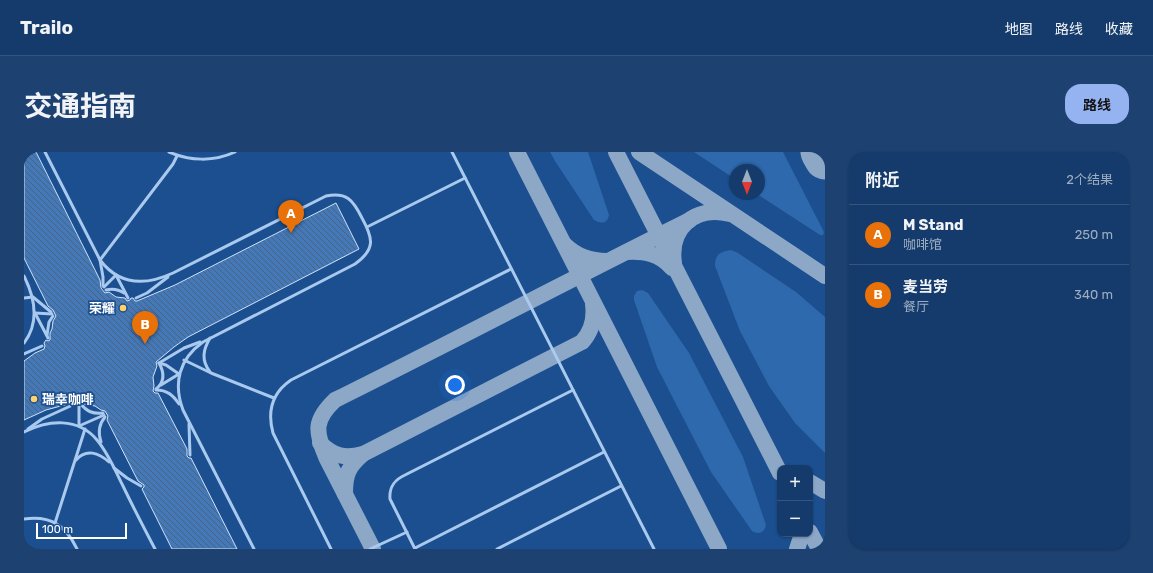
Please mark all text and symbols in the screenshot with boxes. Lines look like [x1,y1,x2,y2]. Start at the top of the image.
text: Trailo [20,16,73,39]
text: 地图 [1005,21,1033,38]
text: 路线 [1055,21,1083,38]
text: 收藏 [1105,21,1133,38]
button: 路线 [1065,84,1129,124]
text: 交通指南 [24,90,136,123]
north arrow [729,164,765,200]
text: 附近 [865,170,899,190]
text: 2个结果 [1066,172,1113,187]
pin: A [278,200,304,233]
text: M Stand [903,216,964,234]
text: A [873,227,883,242]
text: 250 m [1075,227,1113,242]
text: 咖啡馆 [903,237,942,252]
text: 麦当劳 [903,278,948,296]
text: B [873,287,883,302]
text: 340 m [1074,287,1113,302]
text: 餐厅 [903,299,929,314]
place label: 荣耀 [89,301,115,316]
marker: 荣耀 [118,303,128,313]
pin: B [132,311,158,344]
your location [445,375,465,395]
place label: 瑞幸咖啡 [42,392,94,407]
marker: 瑞幸咖啡 [29,394,39,404]
map controls [777,465,813,537]
button: + [777,465,813,501]
button: − [777,501,813,537]
scale bar [36,521,127,540]
text: 100 m [42,523,73,536]

